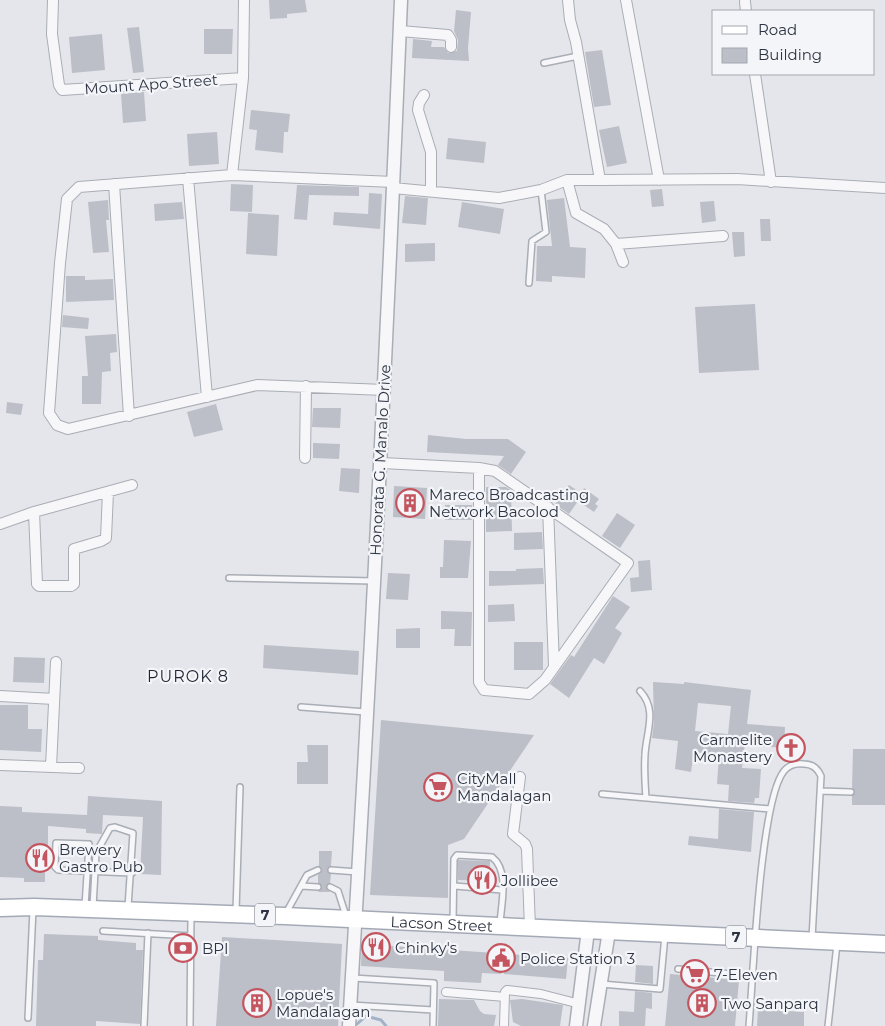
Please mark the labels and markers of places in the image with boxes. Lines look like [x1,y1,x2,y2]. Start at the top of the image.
place label: Mareco Broadcasting Network Bacolod [429,485,589,521]
building icon: Mareco Broadcasting Network Bacolod [395,488,425,518]
place label: Carmelite Monastery [693,730,773,766]
church icon: Carmelite Monastery [776,733,806,763]
place label: CityMall Mandalagan [457,769,552,805]
supermarket icon: CityMall Mandalagan [423,772,453,802]
place label: Brewery Gastro Pub [59,840,143,876]
restaurant icon: Brewery Gastro Pub [25,843,55,873]
restaurant icon: Jollibee [467,865,497,895]
place label: Jollibee [500,871,558,890]
restaurant icon: Chinky's [361,932,391,962]
bank icon: BPI [168,933,198,963]
place label: Chinky's [395,938,457,957]
place label: BPI [202,939,228,958]
public building icon: Police Station 3 [486,943,516,973]
place label: Police Station 3 [520,949,635,968]
supermarket icon: 7-Eleven [680,959,710,989]
place label: 7-Eleven [714,965,778,984]
place label: Lopue's Mandalagan [276,985,371,1021]
building icon: Lopue's Mandalagan [242,988,272,1018]
building icon: Two Sanparq [687,988,717,1018]
place label: Two Sanparq [721,994,819,1013]

